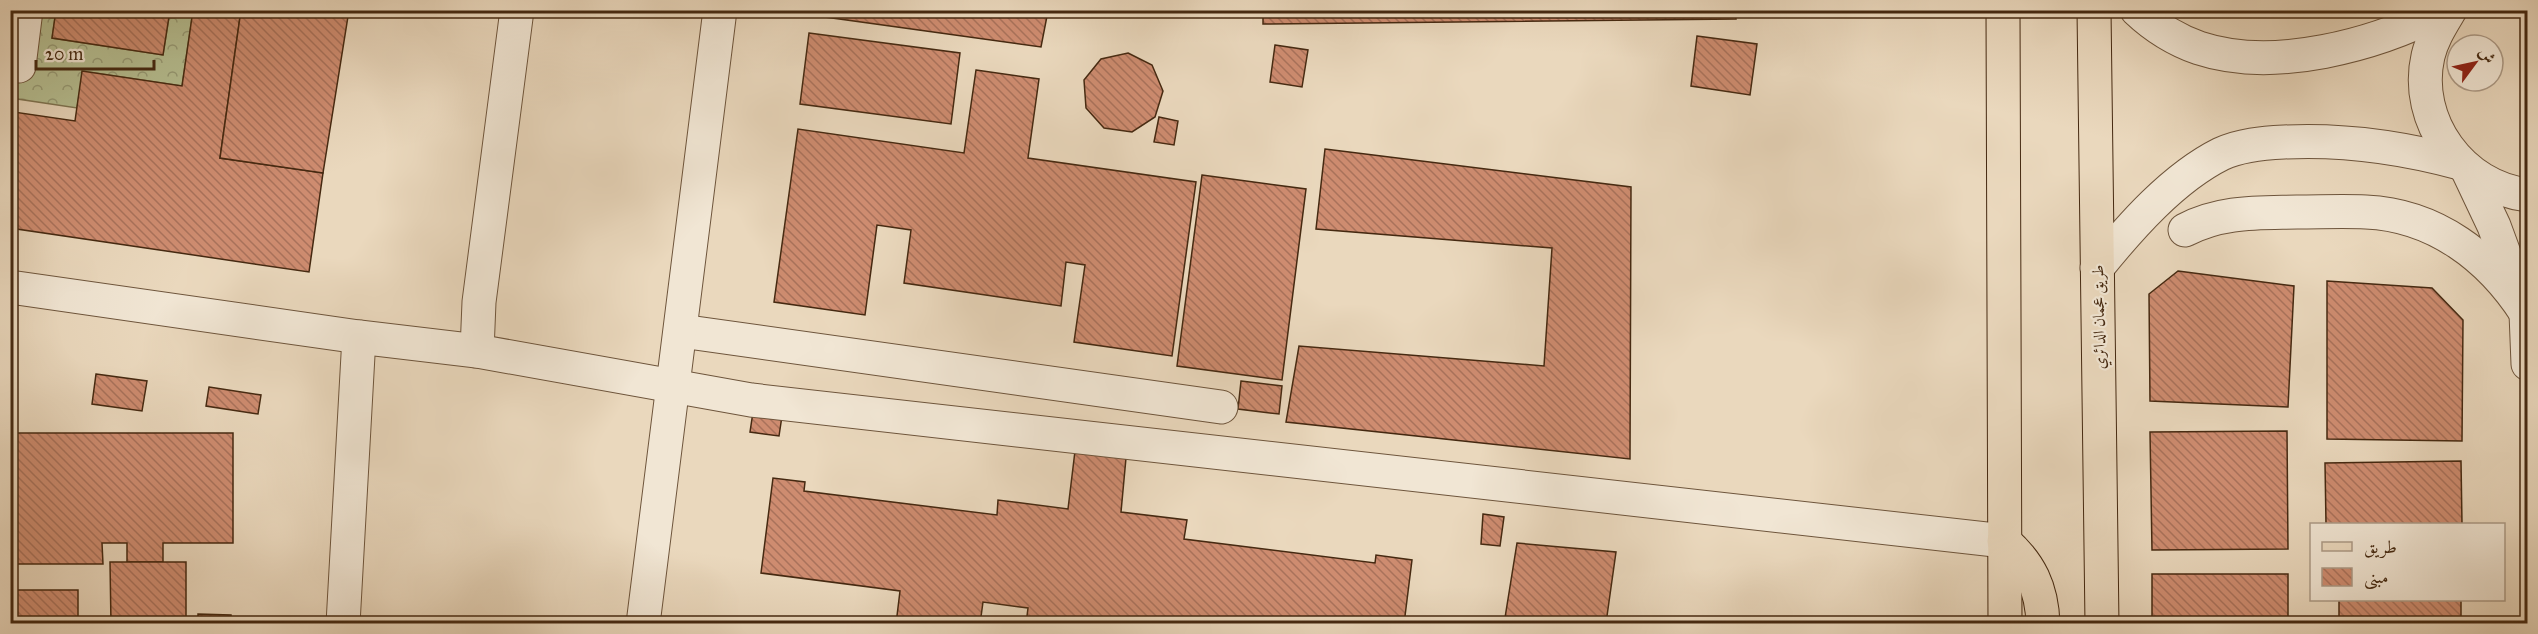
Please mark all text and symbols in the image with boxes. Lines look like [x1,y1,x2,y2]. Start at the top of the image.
scale bar [36,33,154,71]
north arrow [2445,33,2505,93]
text: 20 m [45,43,83,65]
text: ش [2475,43,2499,67]
street label: طريق عجمان الدائري [2088,264,2112,369]
legend [2310,523,2505,601]
text: طريق [2364,536,2397,559]
text: مبنى [2364,566,2389,590]

